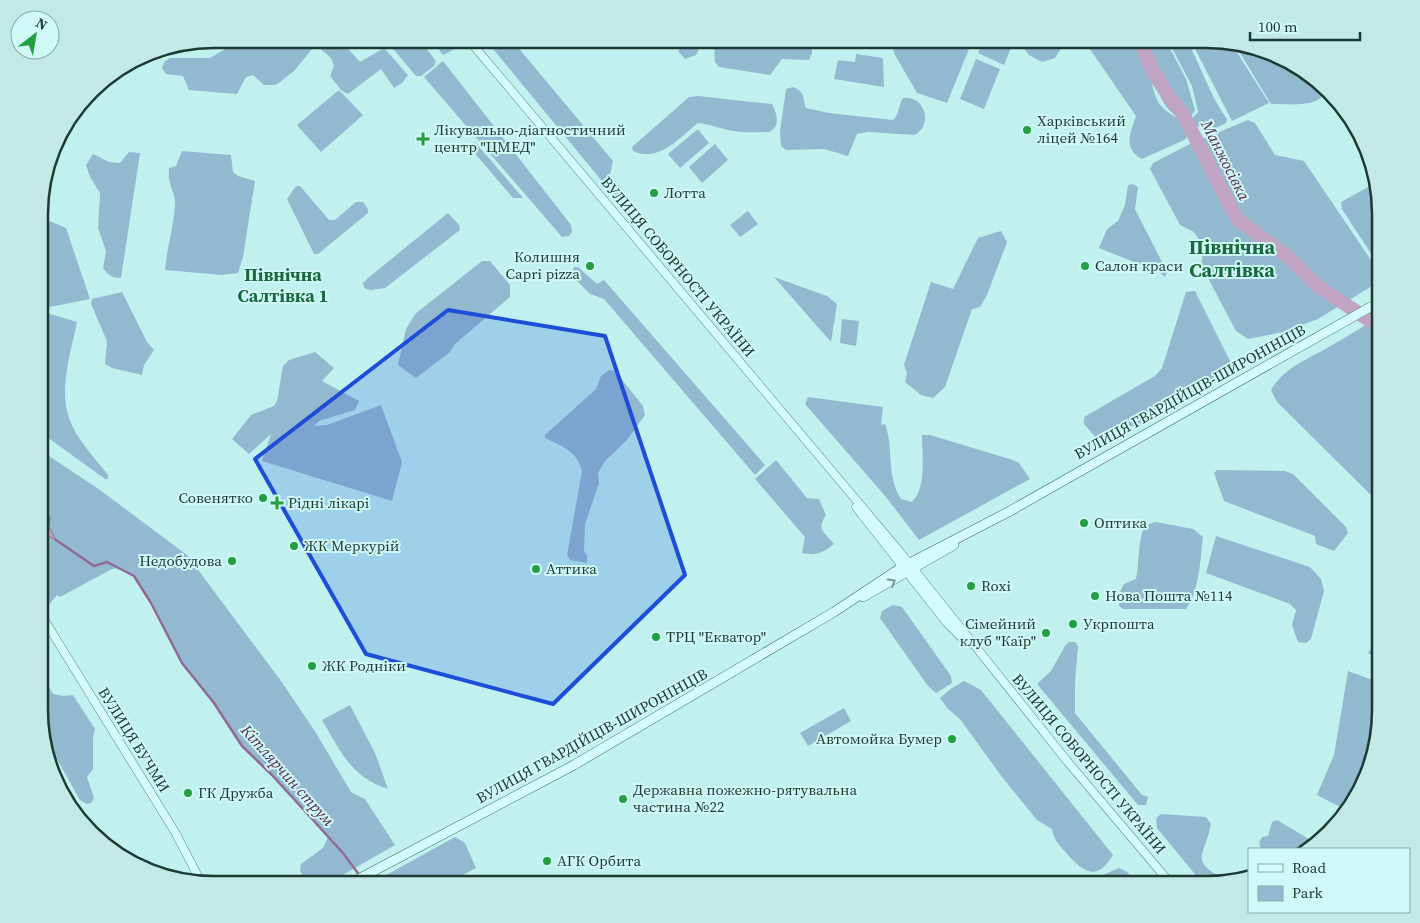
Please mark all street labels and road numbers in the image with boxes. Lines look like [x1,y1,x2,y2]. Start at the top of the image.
street label: ВУЛИЦЯ СОБОРНОСТІ УКРАЇНИ [597,172,760,361]
street label: ВУЛИЦЯ ГВАРДІЙЦІВ-ШИРОНІНЦІВ [1070,319,1309,464]
street label: ВУЛИЦЯ ГВАРДІЙЦІВ-ШИРОНІНЦІВ [472,663,711,808]
street label: ВУЛИЦЯ СОБОРНОСТІ УКРАЇНИ [1008,669,1171,858]
street label: ВУЛИЦЯ БУЧМИ [94,683,175,796]

